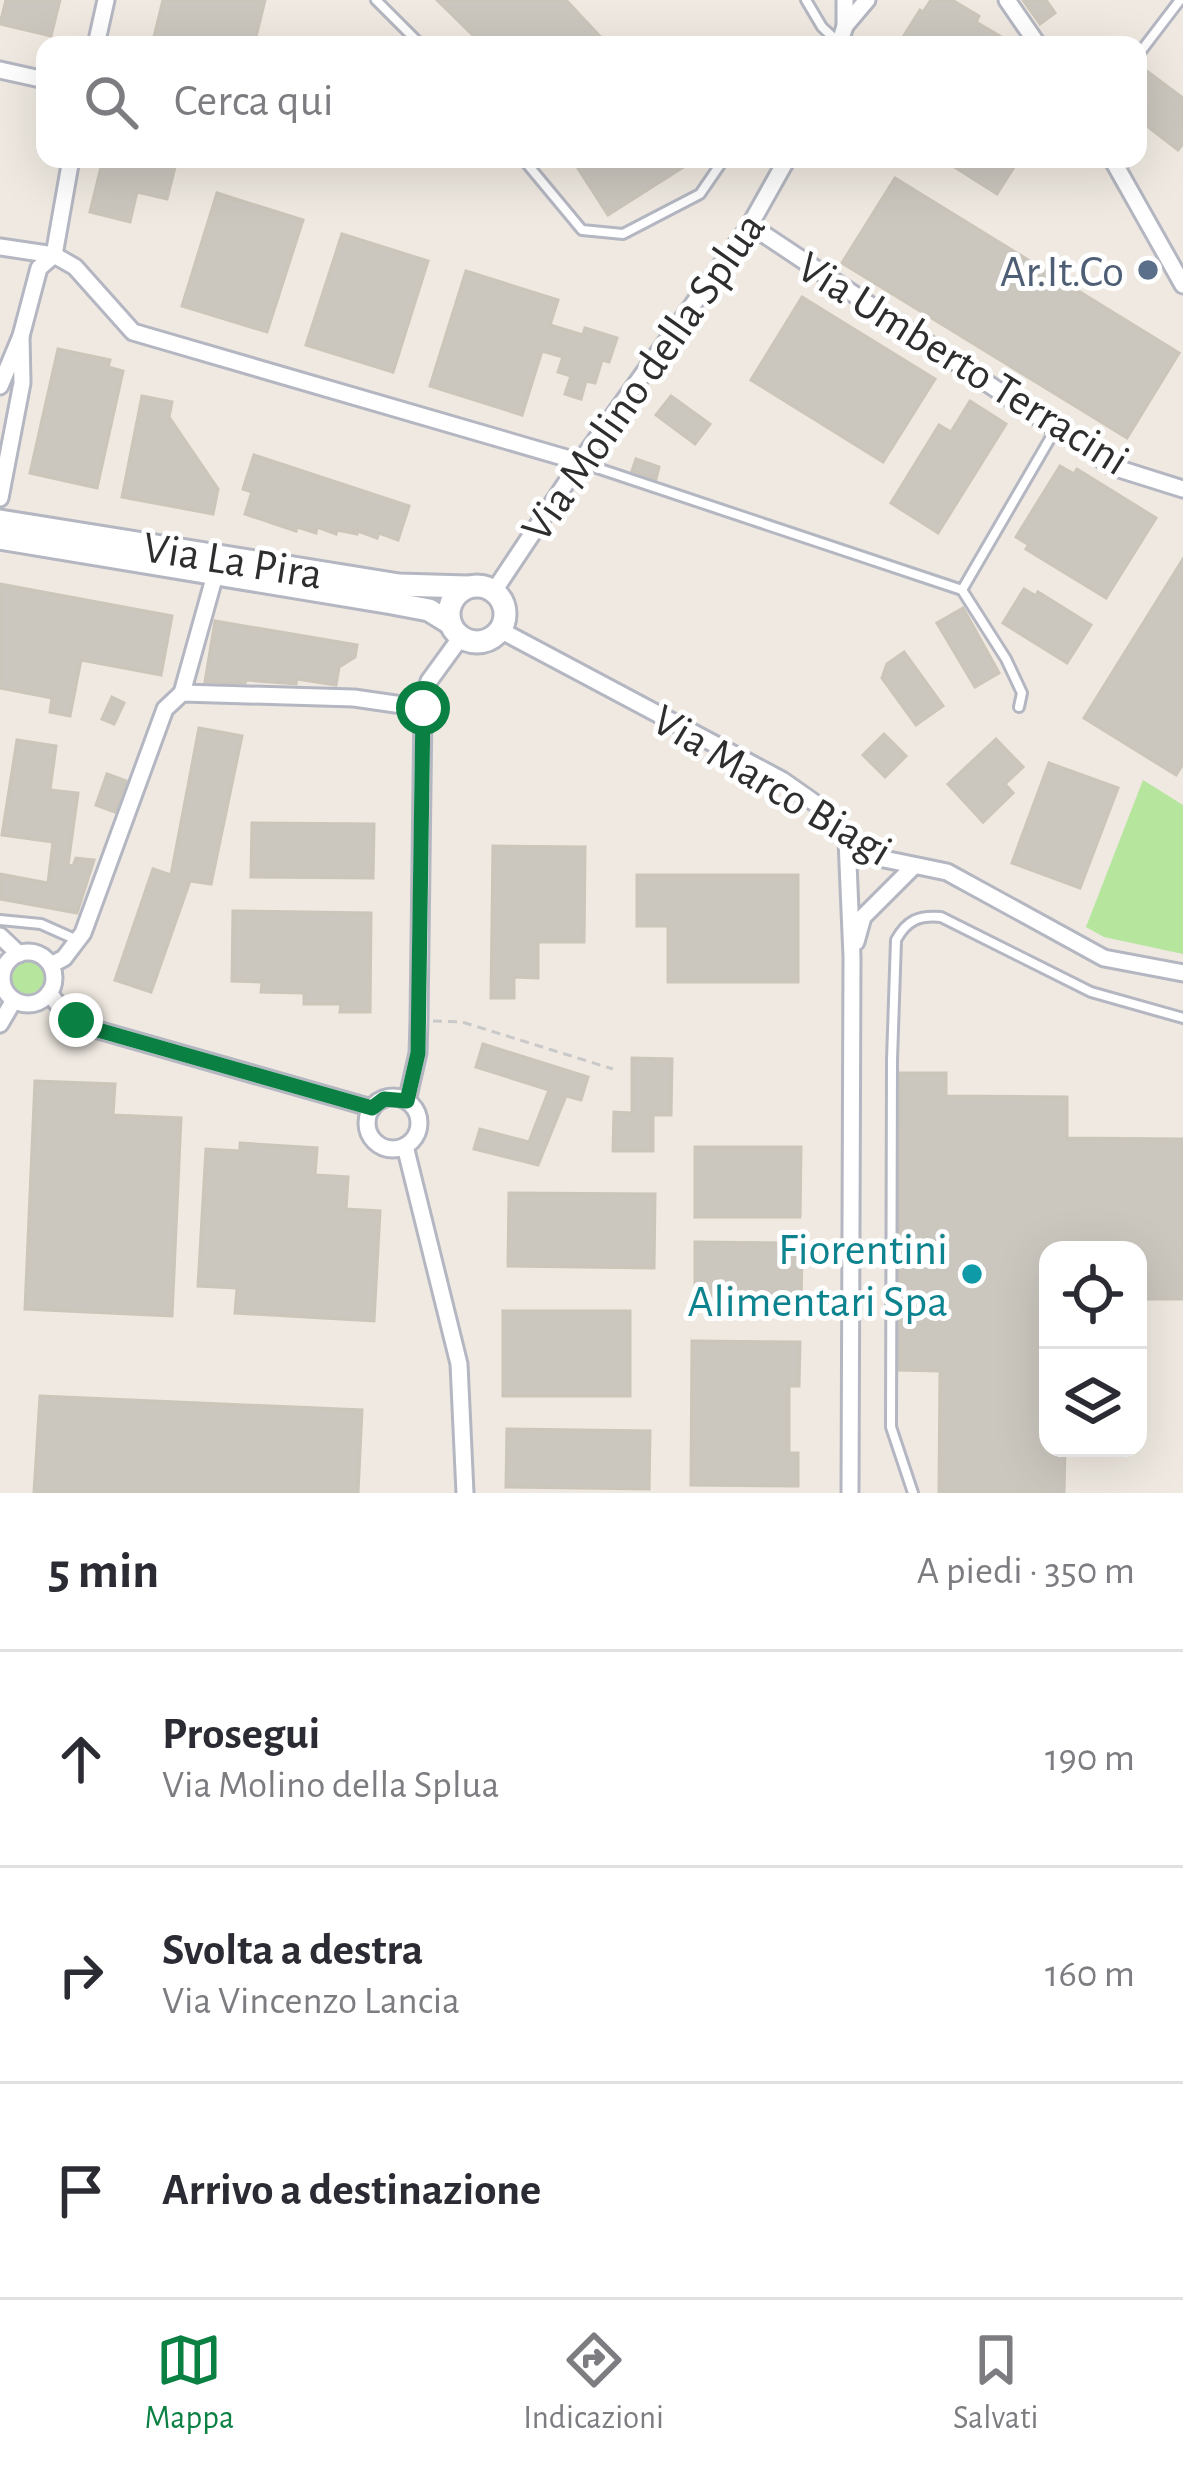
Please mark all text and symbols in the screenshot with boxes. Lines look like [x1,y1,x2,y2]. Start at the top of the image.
search box [36,36,1147,168]
icon: search [78,69,144,135]
text: Cerca qui [174,79,334,124]
street label: Via Molino della Splua [514,205,774,550]
street label: Via Umberto Terracini [789,244,1136,484]
place label: Ar.It.Co [1000,250,1124,295]
marker: Ar.It.Co [1135,257,1161,283]
street label: Via La Pira [140,525,325,598]
route start [396,681,450,735]
street label: Via Marco Biagi [644,697,899,875]
route end [49,993,103,1047]
place label: Fiorentini Alimentari Spa [688,1228,948,1325]
map controls [1039,1241,1147,1457]
button: locate [1039,1241,1147,1349]
marker: Fiorentini Alimentari Spa [959,1261,985,1287]
button: layers [1039,1349,1147,1457]
text: 5 min [48,1546,159,1597]
text: A piedi · 350 m [917,1552,1135,1591]
text: Prosegui [162,1712,320,1757]
icon: ahead [48,1726,114,1792]
text: 190 m [1045,1739,1135,1778]
text: Via Molino della Splua [162,1766,500,1805]
text: Svolta a destra [162,1928,423,1973]
icon: right [48,1942,114,2008]
text: 160 m [1045,1955,1135,1994]
text: Via Vincenzo Lancia [162,1982,460,2021]
icon: arrive [48,2158,114,2224]
text: Arrivo a destinazione [162,2168,541,2213]
tab: Mappa [145,2327,234,2439]
tab: Indicazioni [523,2327,664,2439]
tab: Salvati [953,2327,1039,2439]

